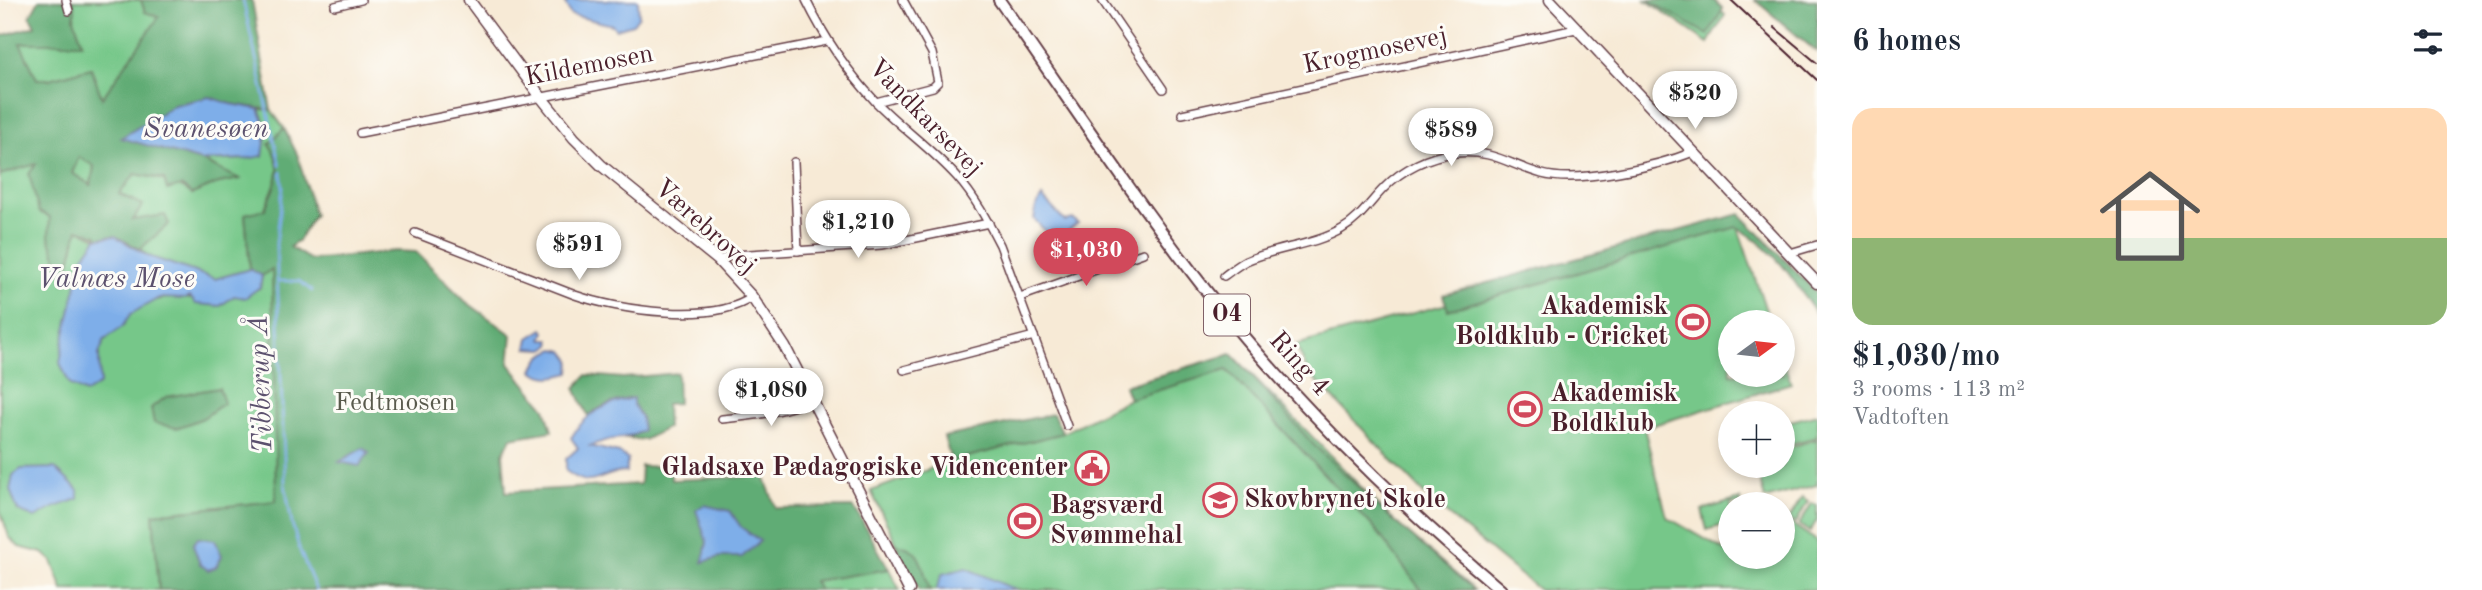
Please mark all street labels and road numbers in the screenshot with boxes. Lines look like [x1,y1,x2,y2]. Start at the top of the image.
street label: Krogmosevej [1300,23,1450,79]
street label: Kildemosen [523,41,655,91]
street label: Vandkarsevej [863,54,987,182]
street label: Værebrovej [649,175,761,279]
road number: O4 [1204,294,1250,336]
street label: Ring 4 [1264,327,1334,401]

